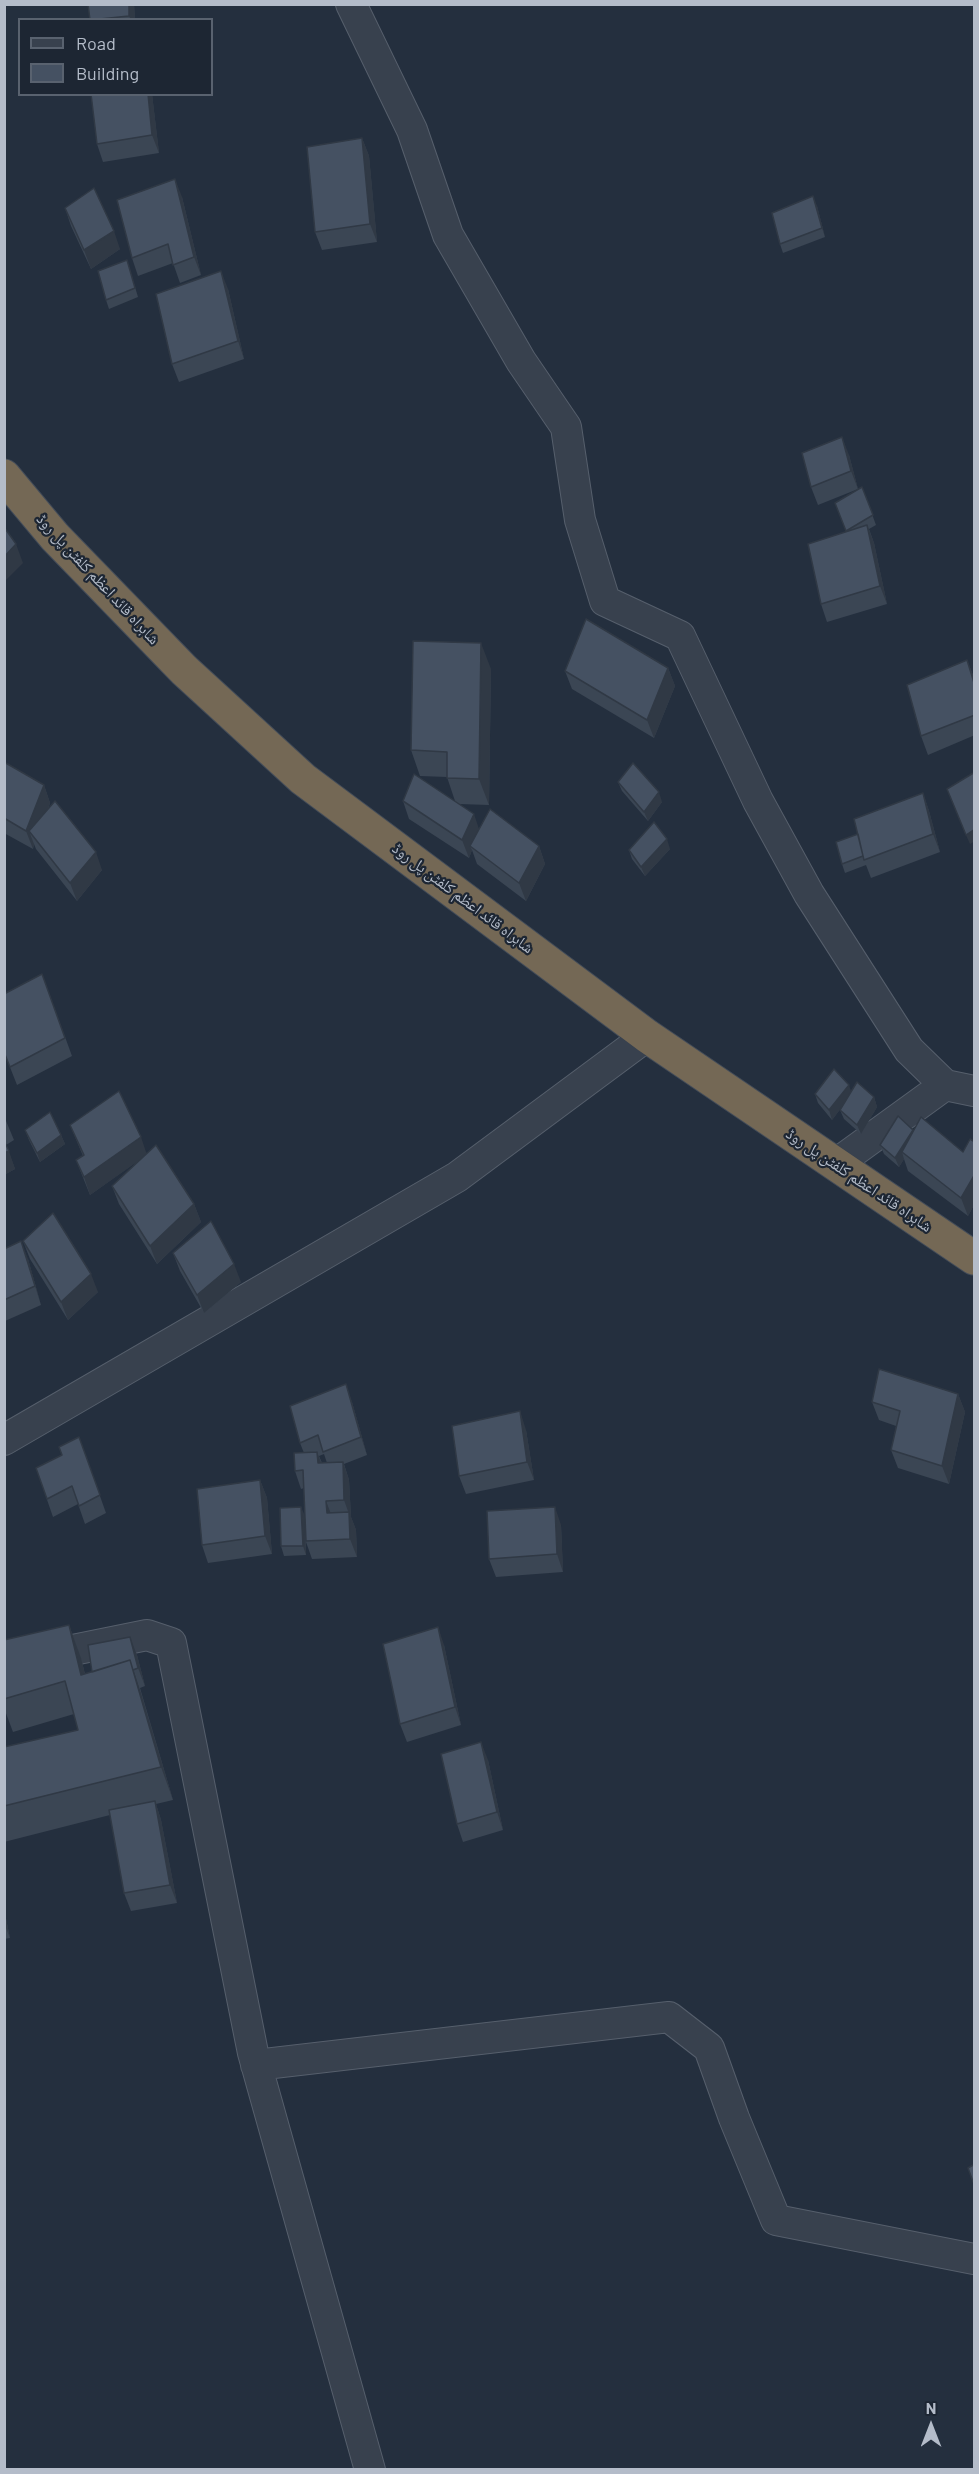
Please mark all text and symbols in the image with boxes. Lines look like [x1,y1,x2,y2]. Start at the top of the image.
legend [18,18,213,96]
text: Road [76,32,116,54]
text: Building [76,62,139,84]
street label: شاہراہ قائد اعظم کلفٹن پل روڈ [32,510,164,648]
street label: شاہراہ قائد اعظم کلفٹن پل روڈ [389,839,537,957]
street label: شاہراہ قائد اعظم کلفٹن پل روڈ [782,1124,936,1236]
north arrow [901,2396,961,2456]
text: N [926,2398,936,2417]

